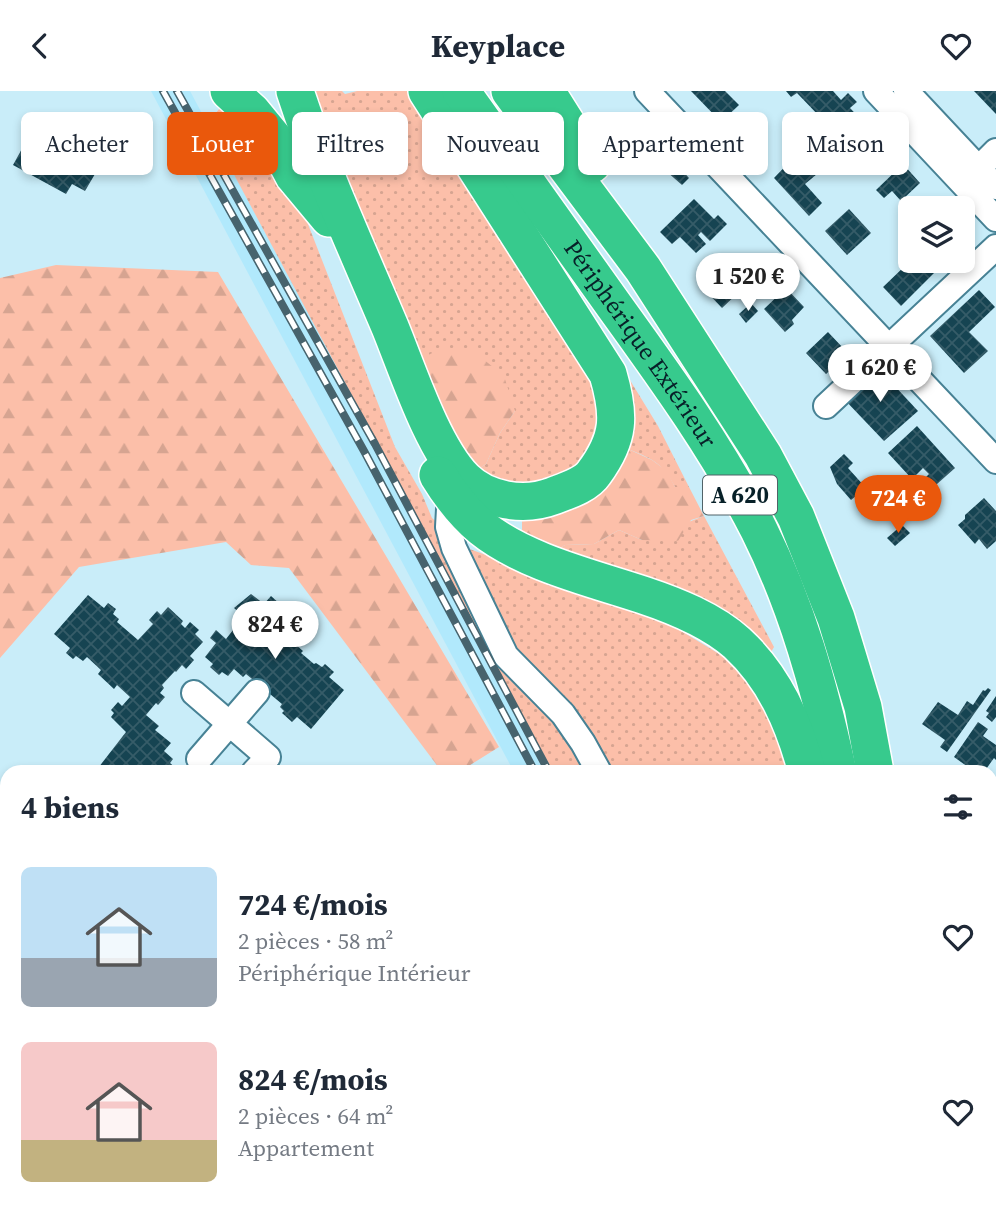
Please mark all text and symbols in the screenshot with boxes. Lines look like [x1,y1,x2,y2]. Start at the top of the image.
text: Keyplace [431,24,565,68]
icon: back [21,27,59,65]
icon: heart [937,27,975,65]
chip: Acheter [21,112,153,175]
chip: Louer [167,112,278,175]
chip: Filtres [292,112,408,175]
chip: Nouveau [422,112,564,175]
chip: Appartement [578,112,768,175]
chip: Maison [782,112,909,175]
map controls [898,196,975,273]
button: layers [898,196,975,273]
street label: Périphérique Extérieur [557,233,725,454]
pin: 1 520 € [683,253,813,313]
text: 1 520 € [712,260,784,292]
pin: 1 620 € [815,345,945,404]
text: 1 620 € [844,351,916,383]
road number: A 620 [703,475,777,515]
pin: 724 € [849,475,947,535]
text: 724 € [871,482,925,514]
pin: 824 € [226,601,324,661]
text: 824 € [248,608,302,640]
text: 4 biens [21,787,119,828]
icon: filters [939,788,977,826]
text: 724 €/mois [238,884,388,925]
icon: home [77,895,161,979]
icon: heart [939,918,977,956]
text: 2 pièces · 58 m² [238,925,393,957]
text: Périphérique Intérieur [238,957,471,989]
text: 824 €/mois [238,1059,388,1100]
icon: home [77,1070,161,1154]
icon: heart [939,1093,977,1131]
text: 2 pièces · 64 m² [238,1100,393,1132]
text: Appartement [238,1132,374,1164]

